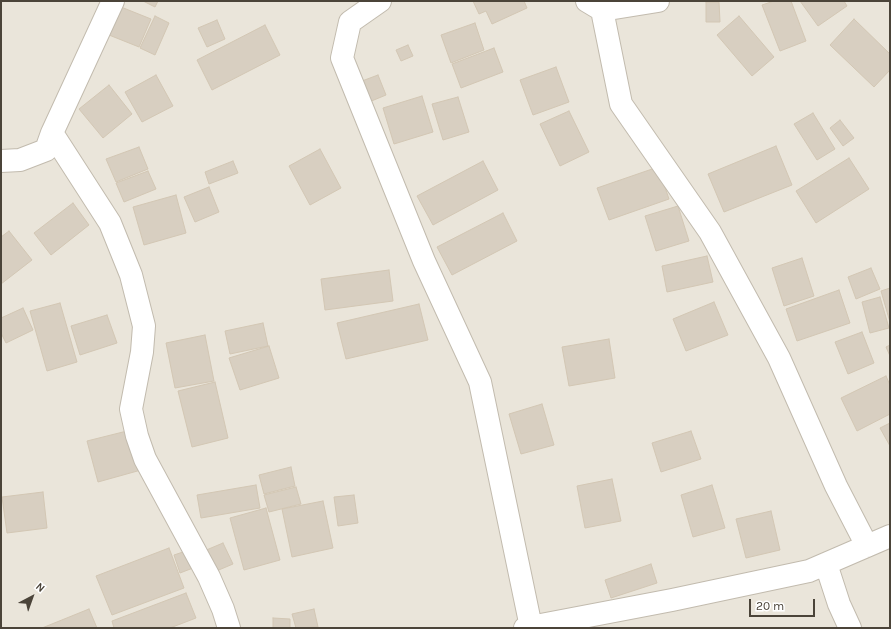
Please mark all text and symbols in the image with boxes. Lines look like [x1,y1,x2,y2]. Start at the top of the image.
north arrow [12,577,52,617]
text: N [33,580,47,595]
scale bar [751,591,817,617]
text: 20 m [756,599,784,613]

